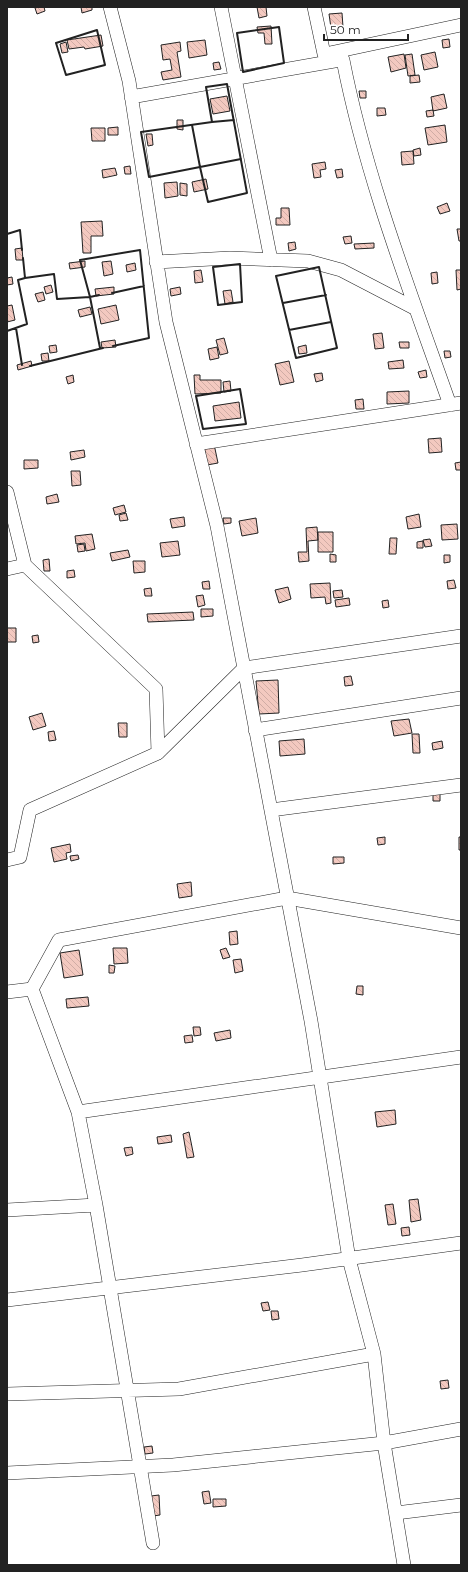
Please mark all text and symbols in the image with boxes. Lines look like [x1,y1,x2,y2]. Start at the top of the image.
scale bar [324,16,408,42]
text: 50 m [330,22,361,37]

